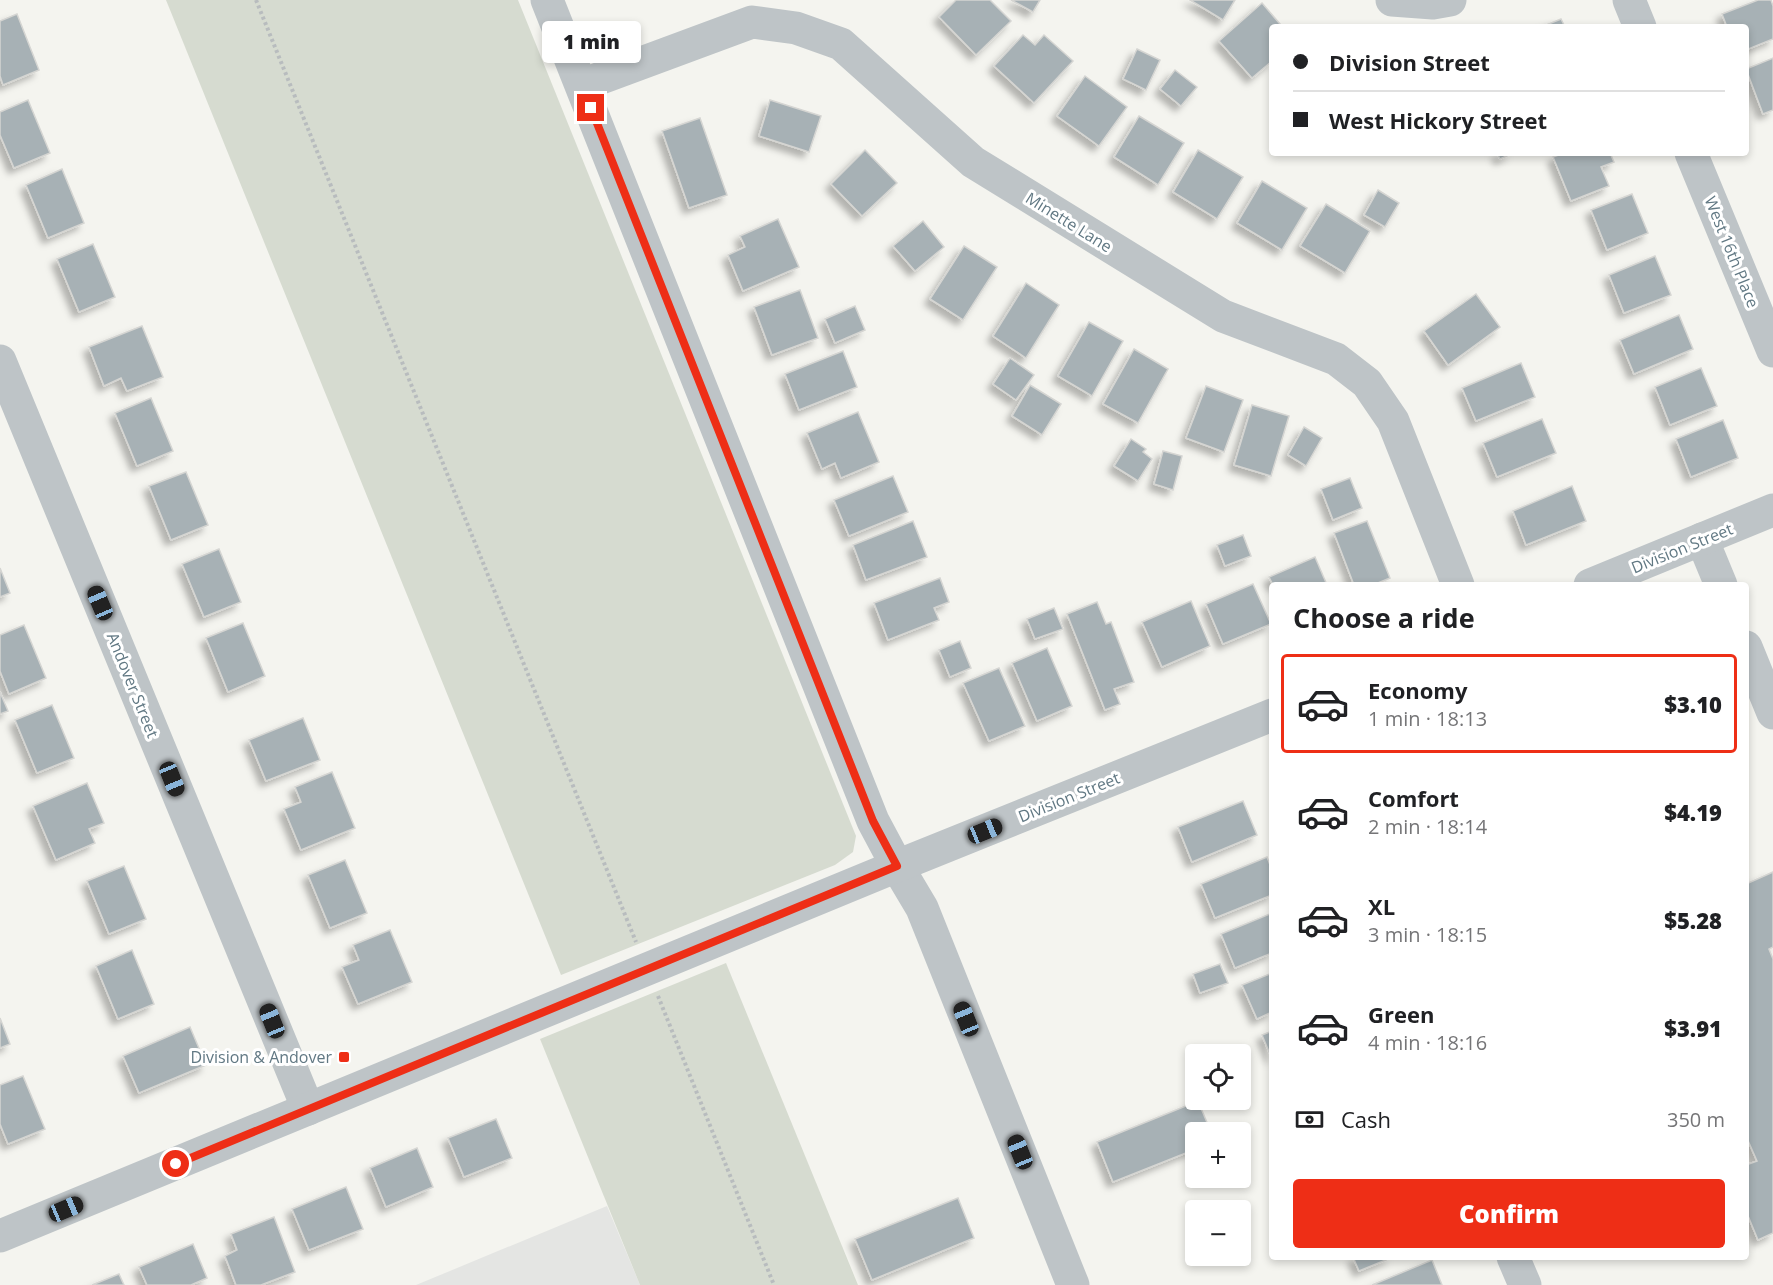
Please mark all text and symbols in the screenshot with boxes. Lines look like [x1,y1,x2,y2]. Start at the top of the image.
callout: 1 min [542,21,640,63]
text: 1 min [563,28,620,55]
text: Division Street [1329,47,1490,77]
route end [577,94,604,121]
text: West Hickory Street [1329,105,1547,135]
street label: Minette Lane [1022,187,1116,257]
street label: West 16th Place [1700,193,1764,311]
street label: Division Street [1628,518,1736,578]
car [85,583,115,623]
text: Choose a ride [1293,599,1475,636]
street label: Andover Street [102,629,164,741]
text: Economy [1368,675,1467,705]
icon: car [1296,677,1350,731]
text: $3.10 [1664,689,1722,719]
text: 1 min · 18:13 [1368,705,1487,732]
car [157,759,187,799]
street label: Division Street [1015,767,1123,827]
text: Comfort [1368,783,1459,813]
icon: car [1296,785,1350,839]
text: $4.19 [1664,797,1722,827]
text: 2 min · 18:14 [1368,813,1487,840]
car [965,816,1005,846]
text: XL [1368,891,1395,921]
icon: car [1296,893,1350,947]
text: $5.28 [1664,905,1722,935]
text: 3 min · 18:15 [1368,921,1487,948]
car [951,999,981,1039]
text: Green [1368,999,1434,1029]
car [257,1001,287,1041]
icon: car [1296,1001,1350,1055]
text: $3.91 [1664,1013,1722,1043]
text: 4 min · 18:16 [1368,1029,1487,1056]
map controls [1185,1044,1251,1266]
button: locate [1185,1044,1251,1110]
place label: Division & Andover [190,1046,332,1068]
marker: Division & Andover [337,1050,351,1064]
icon: cash [1293,1103,1326,1136]
text: Cash [1341,1104,1391,1134]
text: 350 m [1667,1106,1725,1133]
button: + [1185,1122,1251,1188]
car [1005,1132,1035,1172]
route start [162,1150,189,1177]
button: Confirm [1293,1179,1725,1248]
car [46,1194,86,1224]
button: − [1185,1200,1251,1266]

